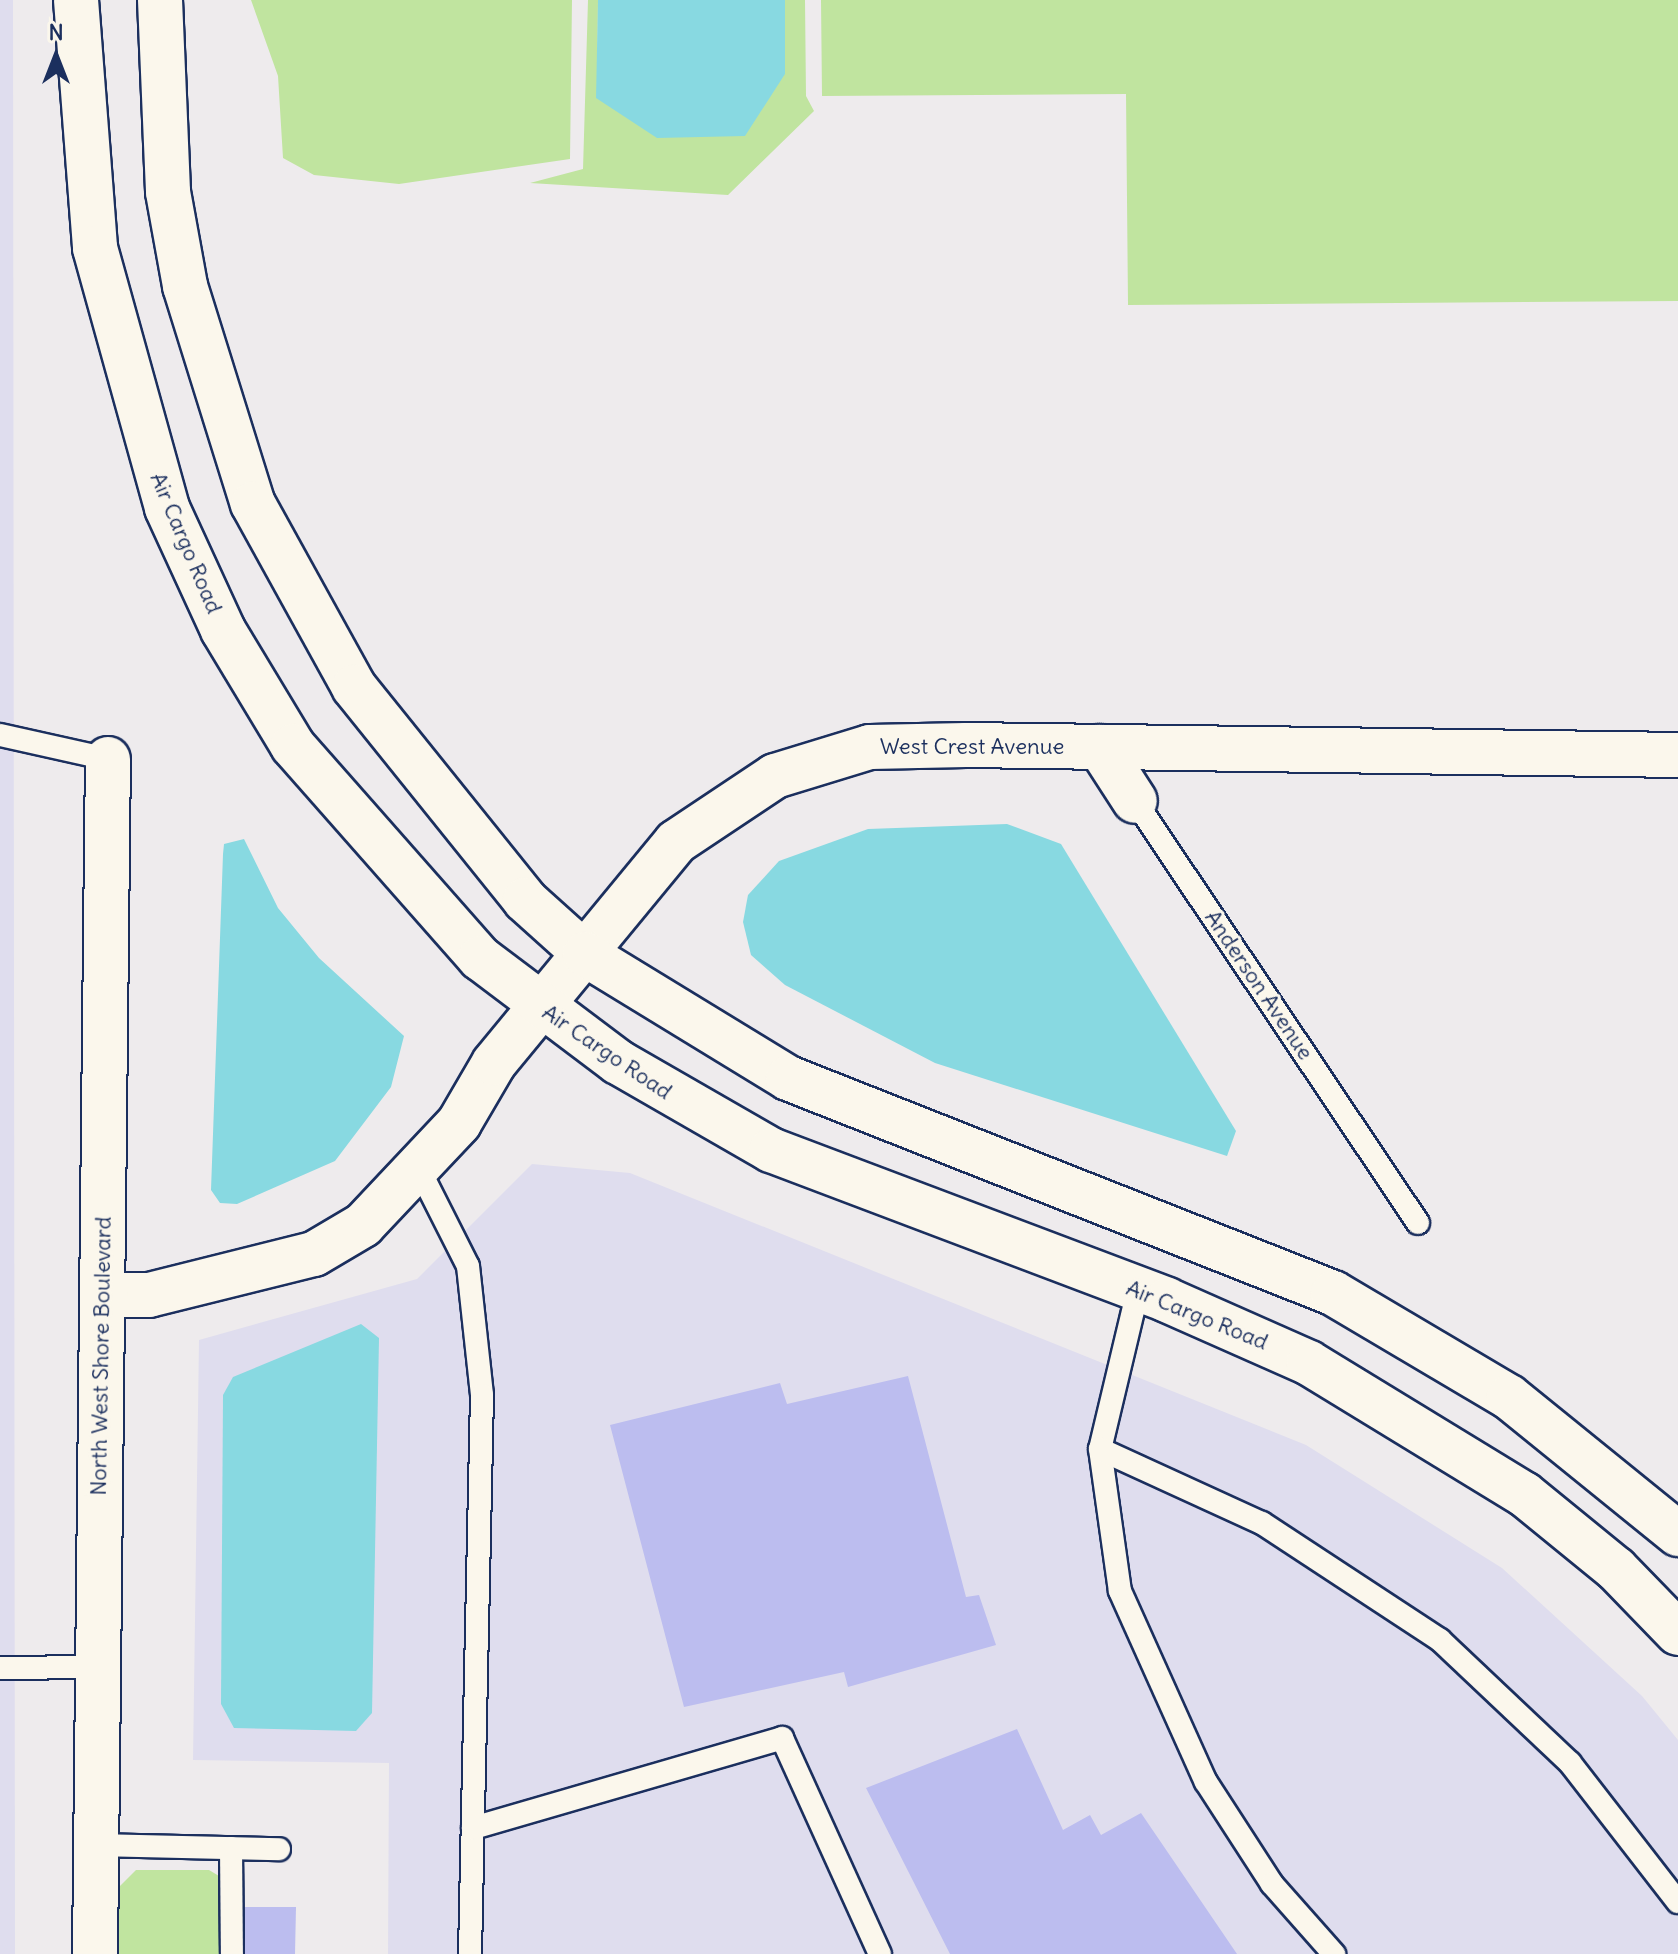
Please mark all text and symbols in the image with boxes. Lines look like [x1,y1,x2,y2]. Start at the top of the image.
north arrow [16,16,96,96]
text: N [48,18,64,46]
street label: Air Cargo Road [144,469,228,617]
street label: West Crest Avenue [880,734,1064,760]
street label: Anderson Avenue [1199,905,1319,1065]
street label: Air Cargo Road [537,999,677,1105]
street label: North West Shore Boulevard [85,1216,117,1496]
street label: Air Cargo Road [1122,1275,1272,1355]

